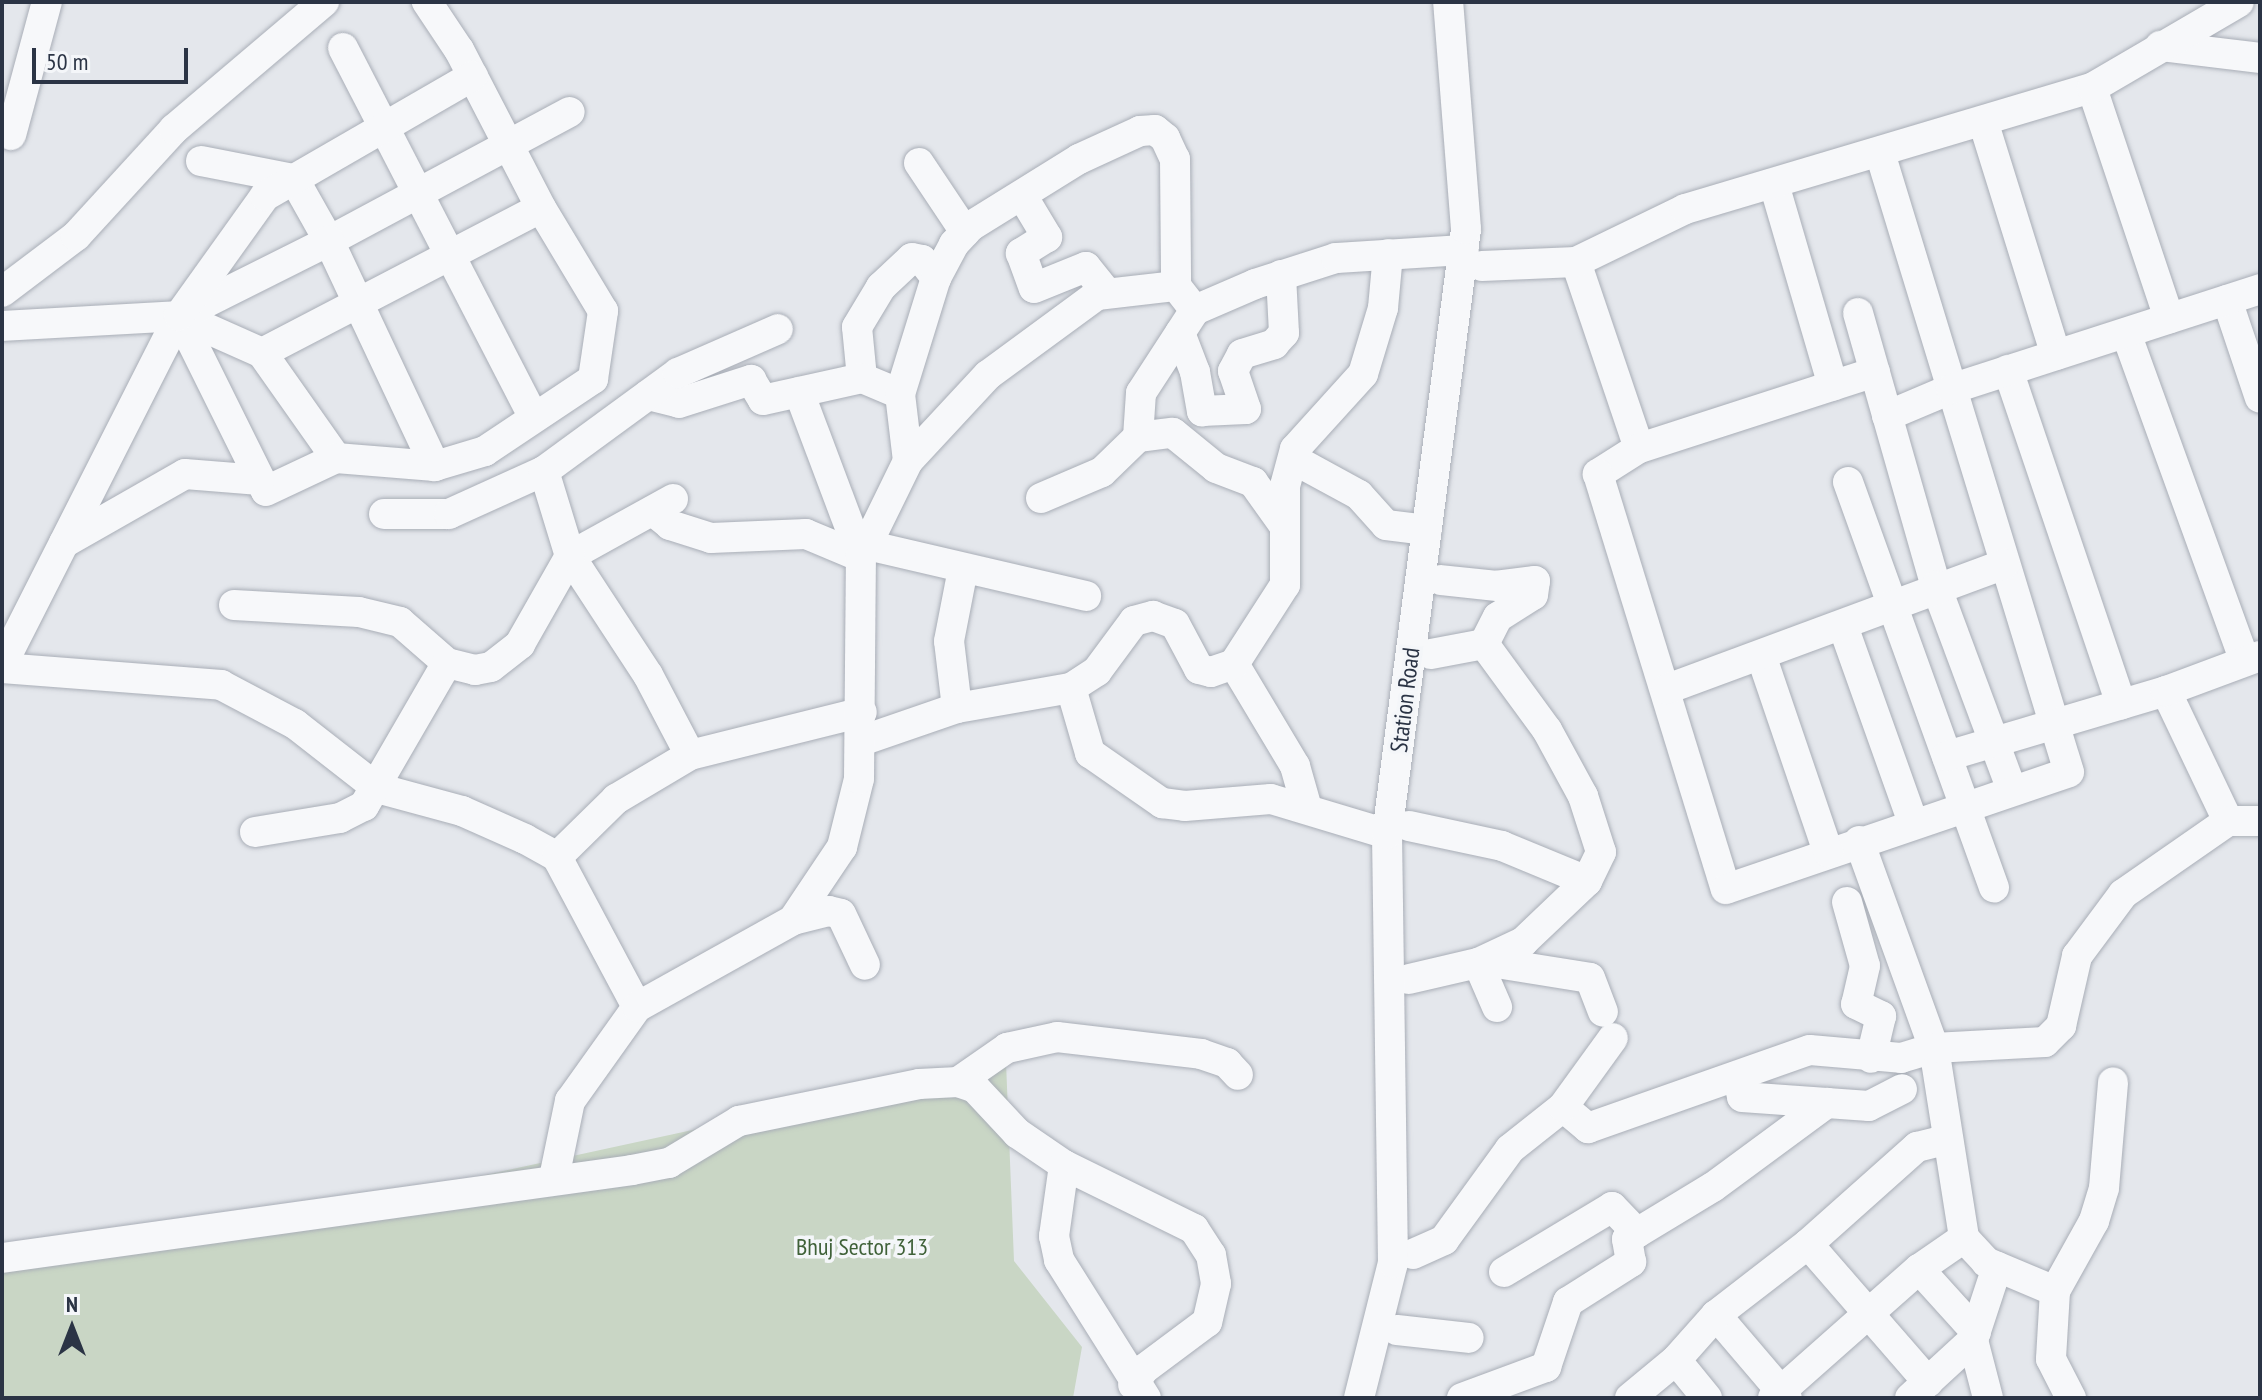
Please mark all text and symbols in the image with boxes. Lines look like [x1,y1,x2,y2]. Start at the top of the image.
scale bar [36,32,192,82]
text: 50 m [46,46,88,77]
street label: Station Road [1384,646,1426,754]
park label: Bhuj Sector 313 [796,1233,928,1261]
north arrow [32,1288,112,1368]
text: N [66,1290,78,1318]

